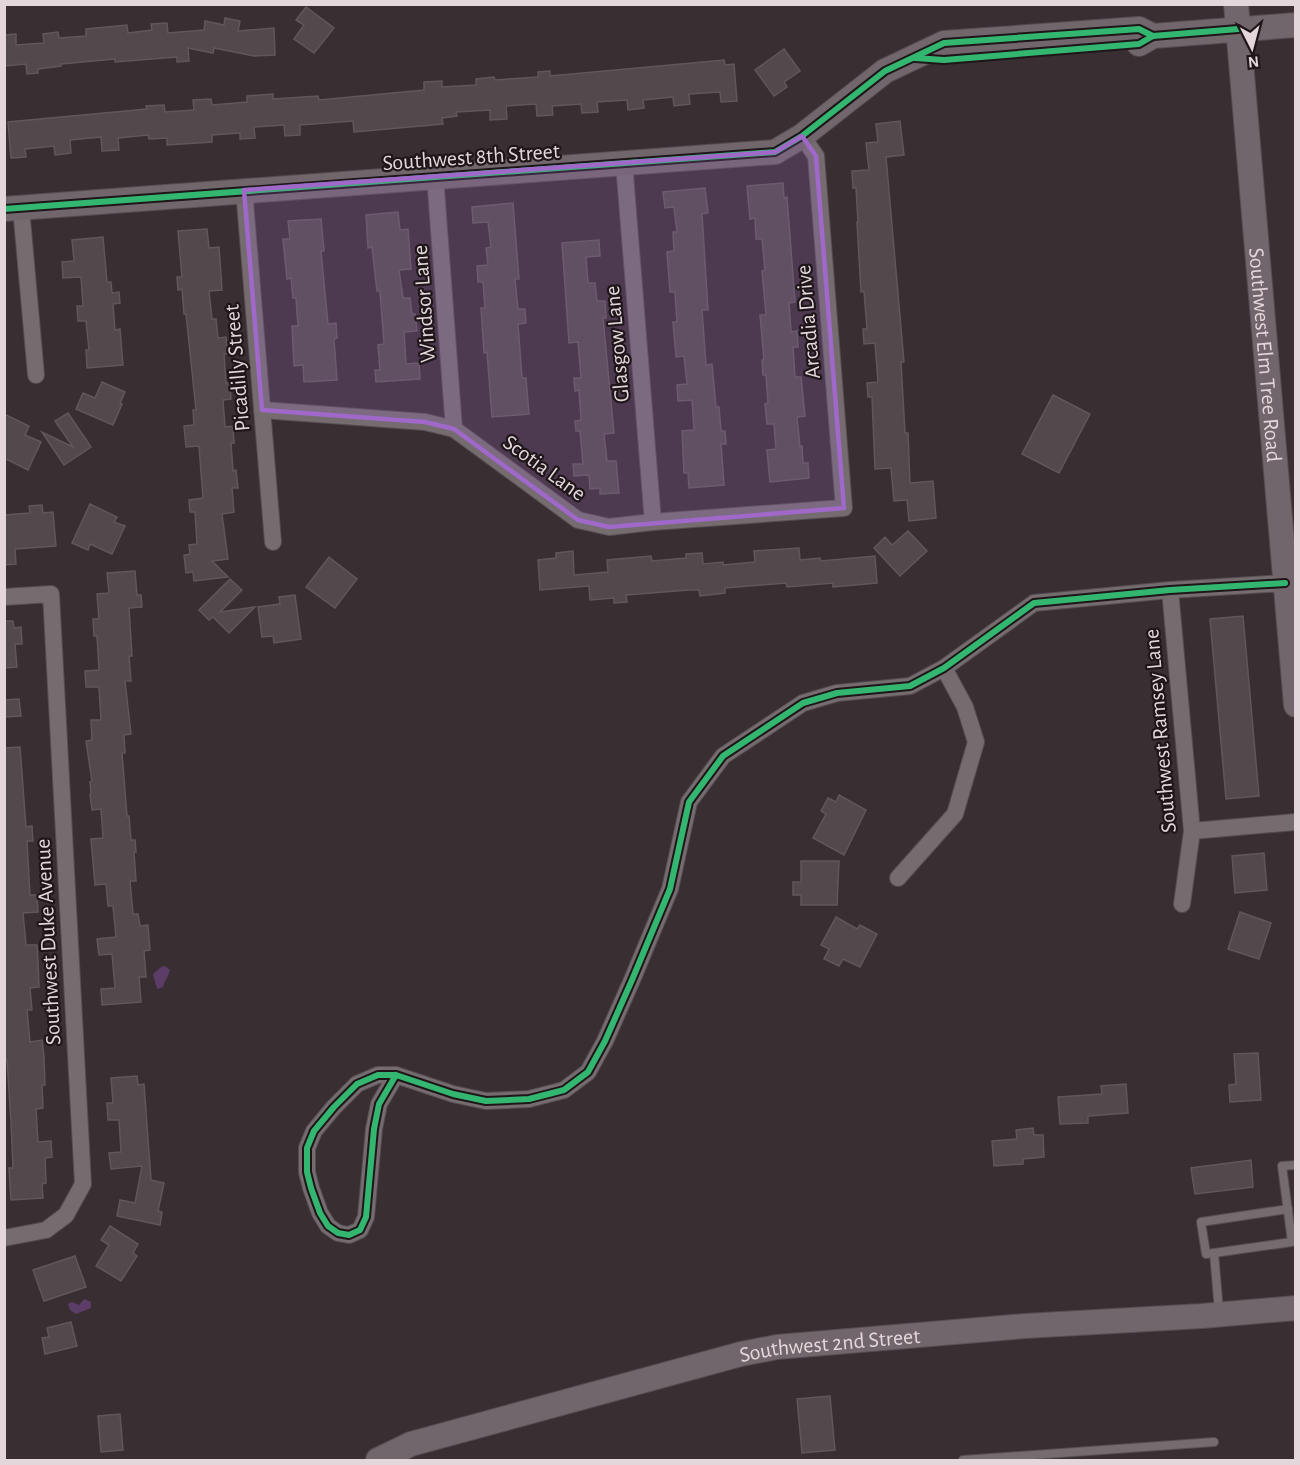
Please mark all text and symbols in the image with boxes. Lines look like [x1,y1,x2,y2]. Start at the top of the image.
north arrow [1222,18,1282,78]
text: N [1247,53,1260,70]
street label: Southwest 8th Street [382,140,561,174]
street label: Windsor Lane [409,244,439,363]
street label: Southwest Elm Tree Road [1245,247,1285,463]
street label: Arcadia Drive [792,264,824,380]
street label: Glasgow Lane [601,285,633,403]
street label: Picadilly Street [220,303,254,432]
street label: Scotia Lane [499,431,590,505]
street label: Southwest Ramsey Lane [1140,628,1180,834]
street label: Southwest Duke Avenue [32,838,64,1046]
street label: Southwest 2nd Street [737,1325,921,1366]

